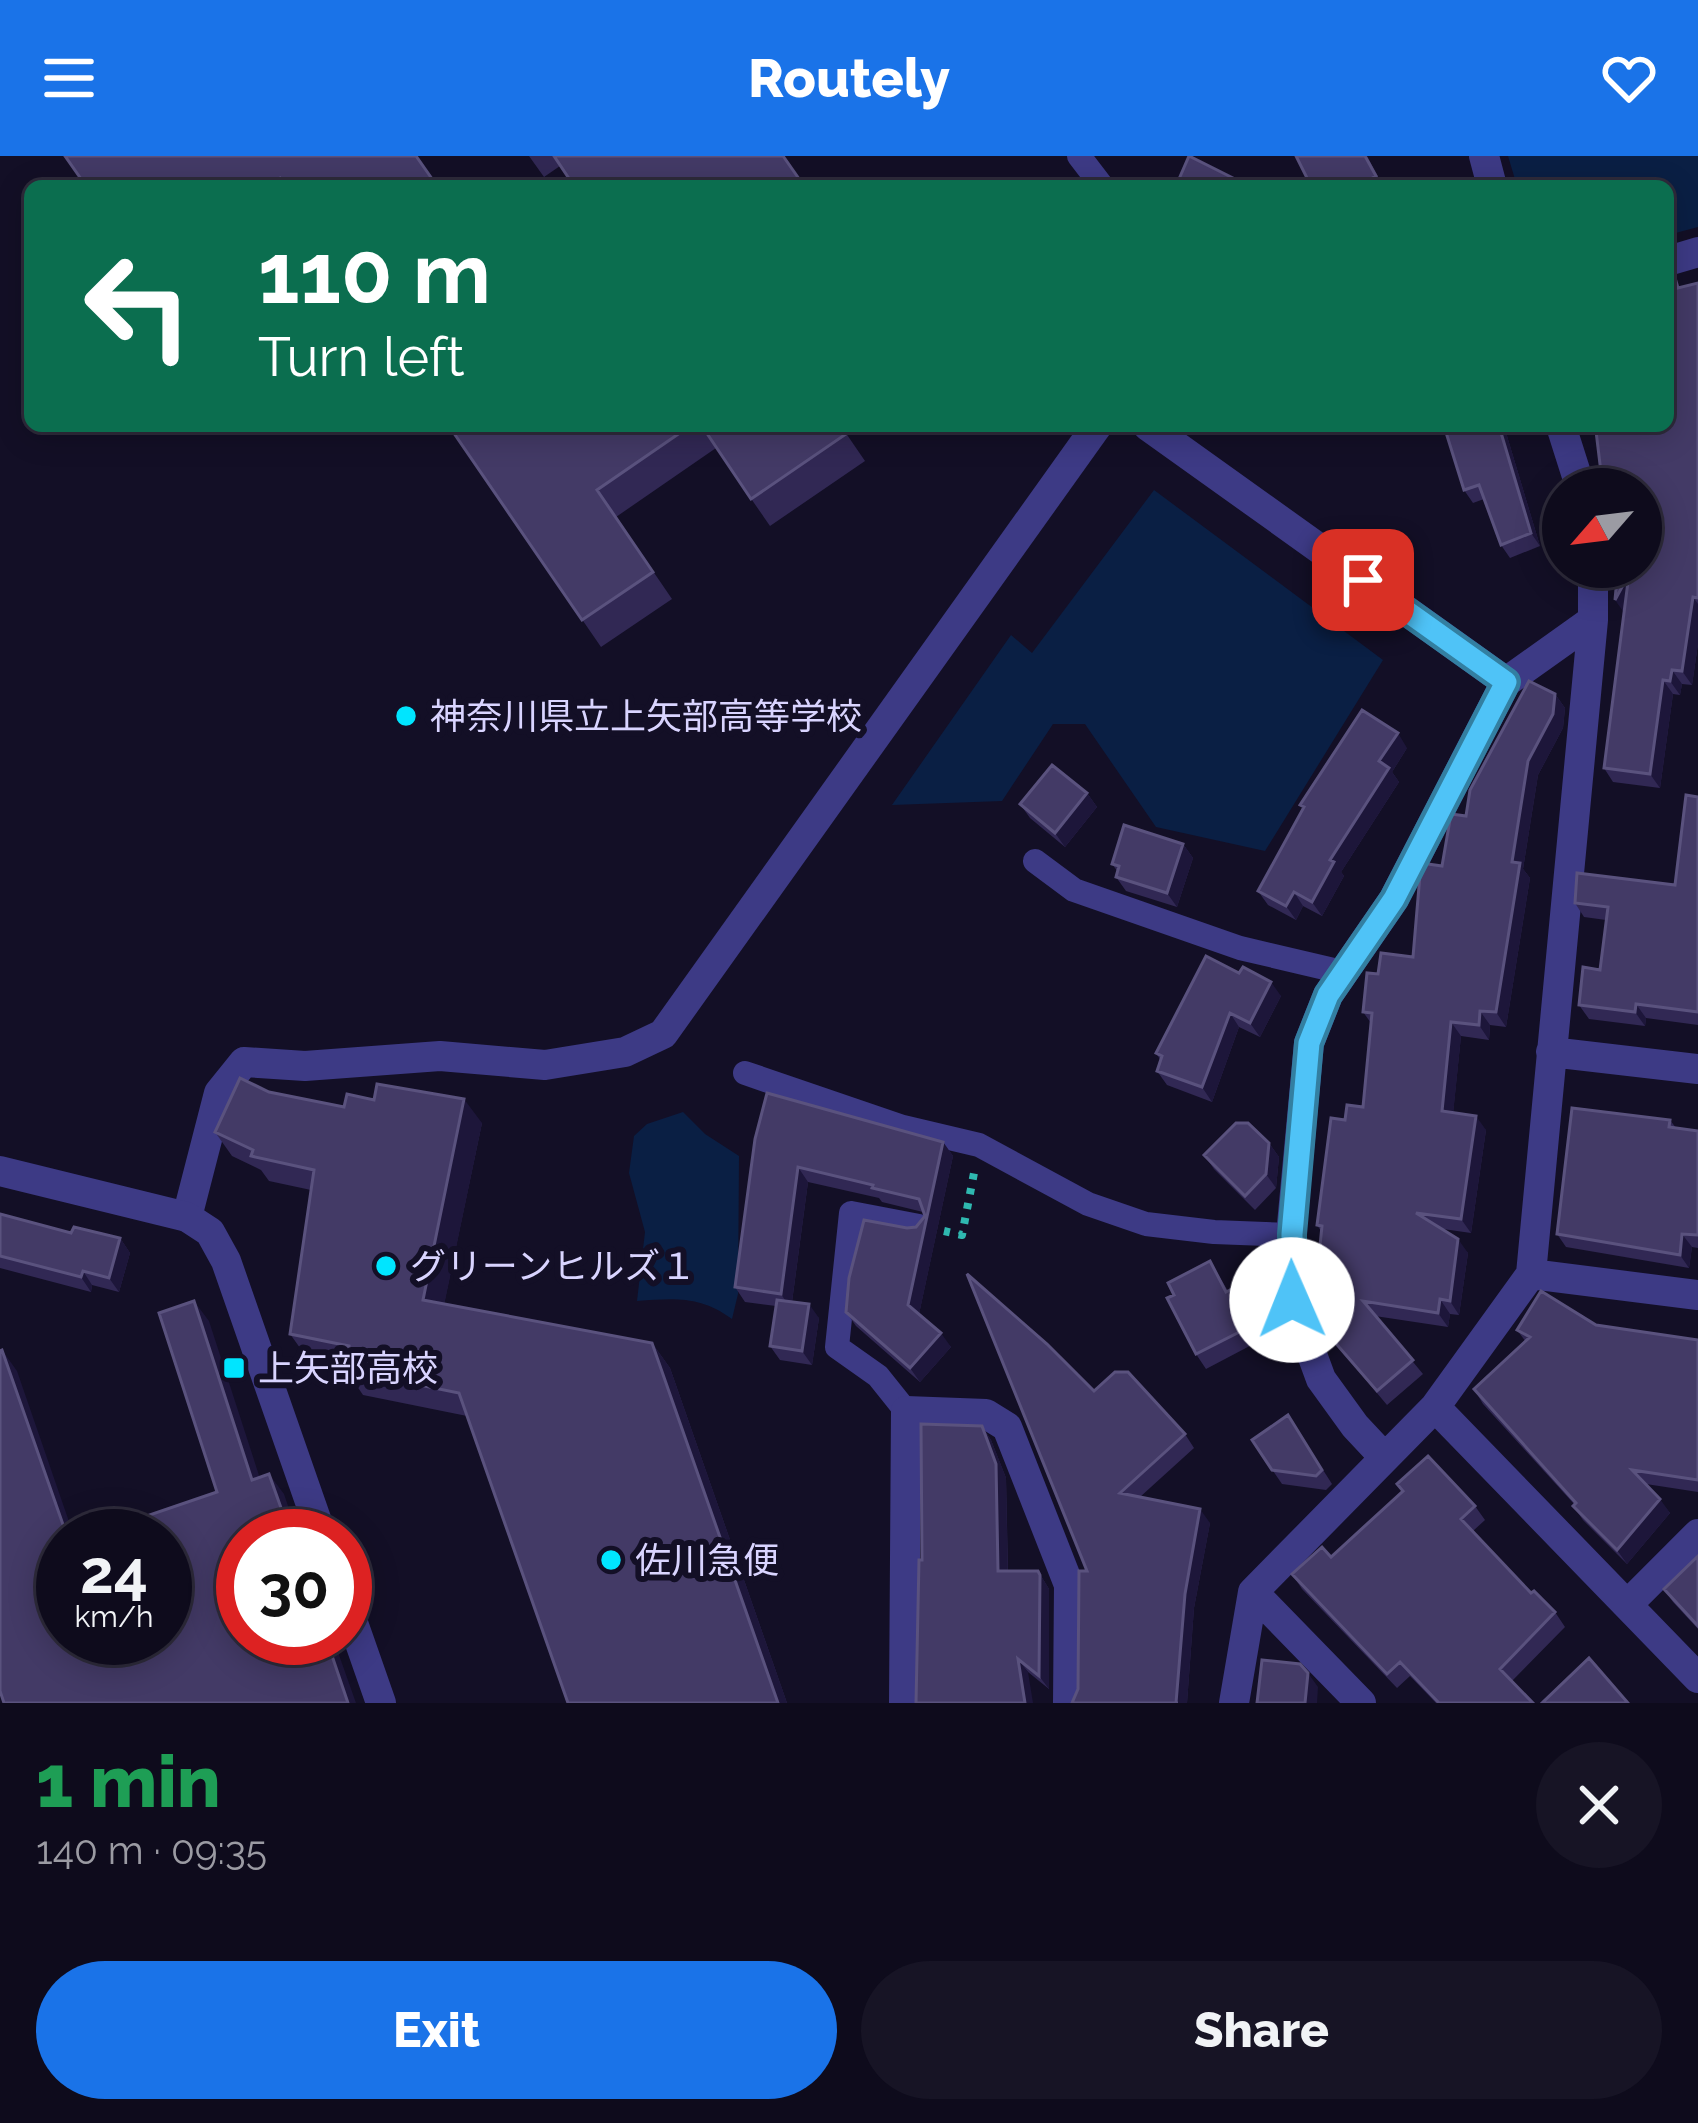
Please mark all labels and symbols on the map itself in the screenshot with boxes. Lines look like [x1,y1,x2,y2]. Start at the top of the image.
north arrow [1542,468,1662,588]
pin [1312,529,1414,631]
place label: 神奈川県立上矢部高等学校 [430,695,862,737]
marker: 神奈川県立上矢部高等学校 [393,703,419,729]
position arrow [1229,1237,1355,1363]
place label: グリーンヒルズ１ [410,1245,696,1287]
marker: グリーンヒルズ１ [373,1253,399,1279]
place label: 上矢部高校 [258,1347,438,1389]
marker: 上矢部高校 [221,1355,247,1381]
speed limit sign: 30 [216,1509,372,1665]
place label: 佐川急便 [635,1539,779,1581]
marker: 佐川急便 [598,1547,624,1573]

